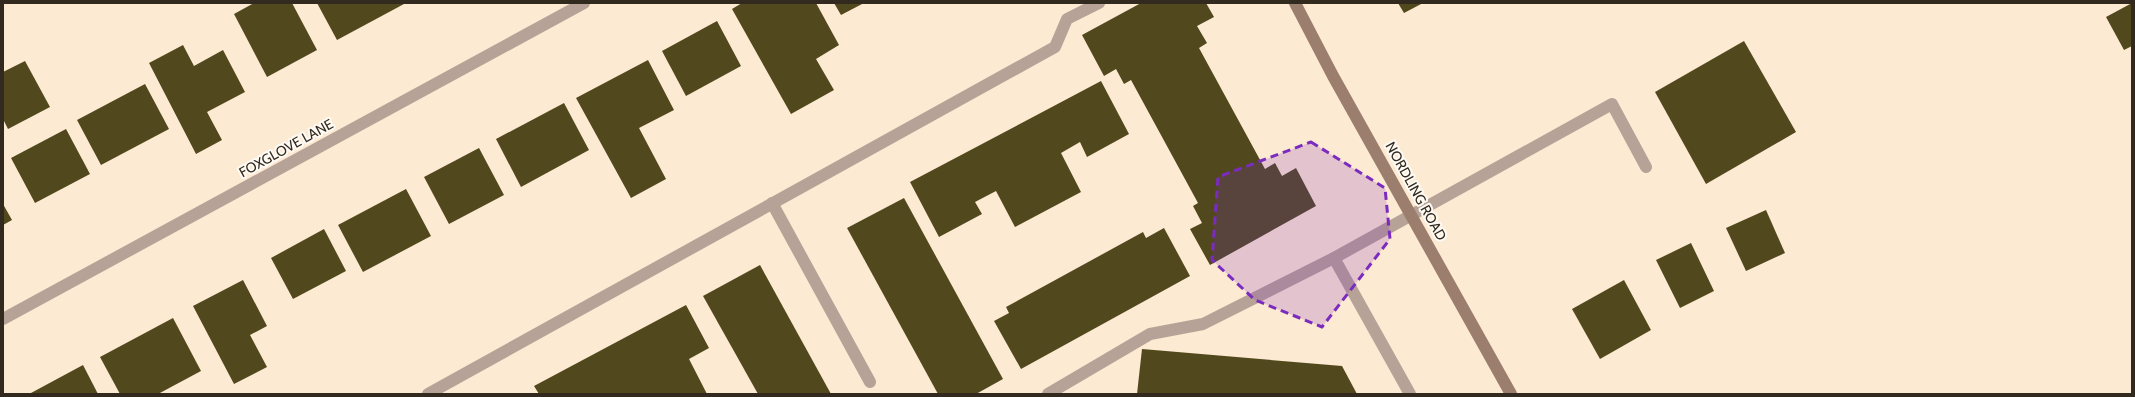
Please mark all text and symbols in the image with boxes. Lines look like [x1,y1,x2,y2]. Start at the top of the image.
street label: FOXGLOVE LANE [236,115,336,181]
street label: NORDLING ROAD [1381,138,1451,244]

